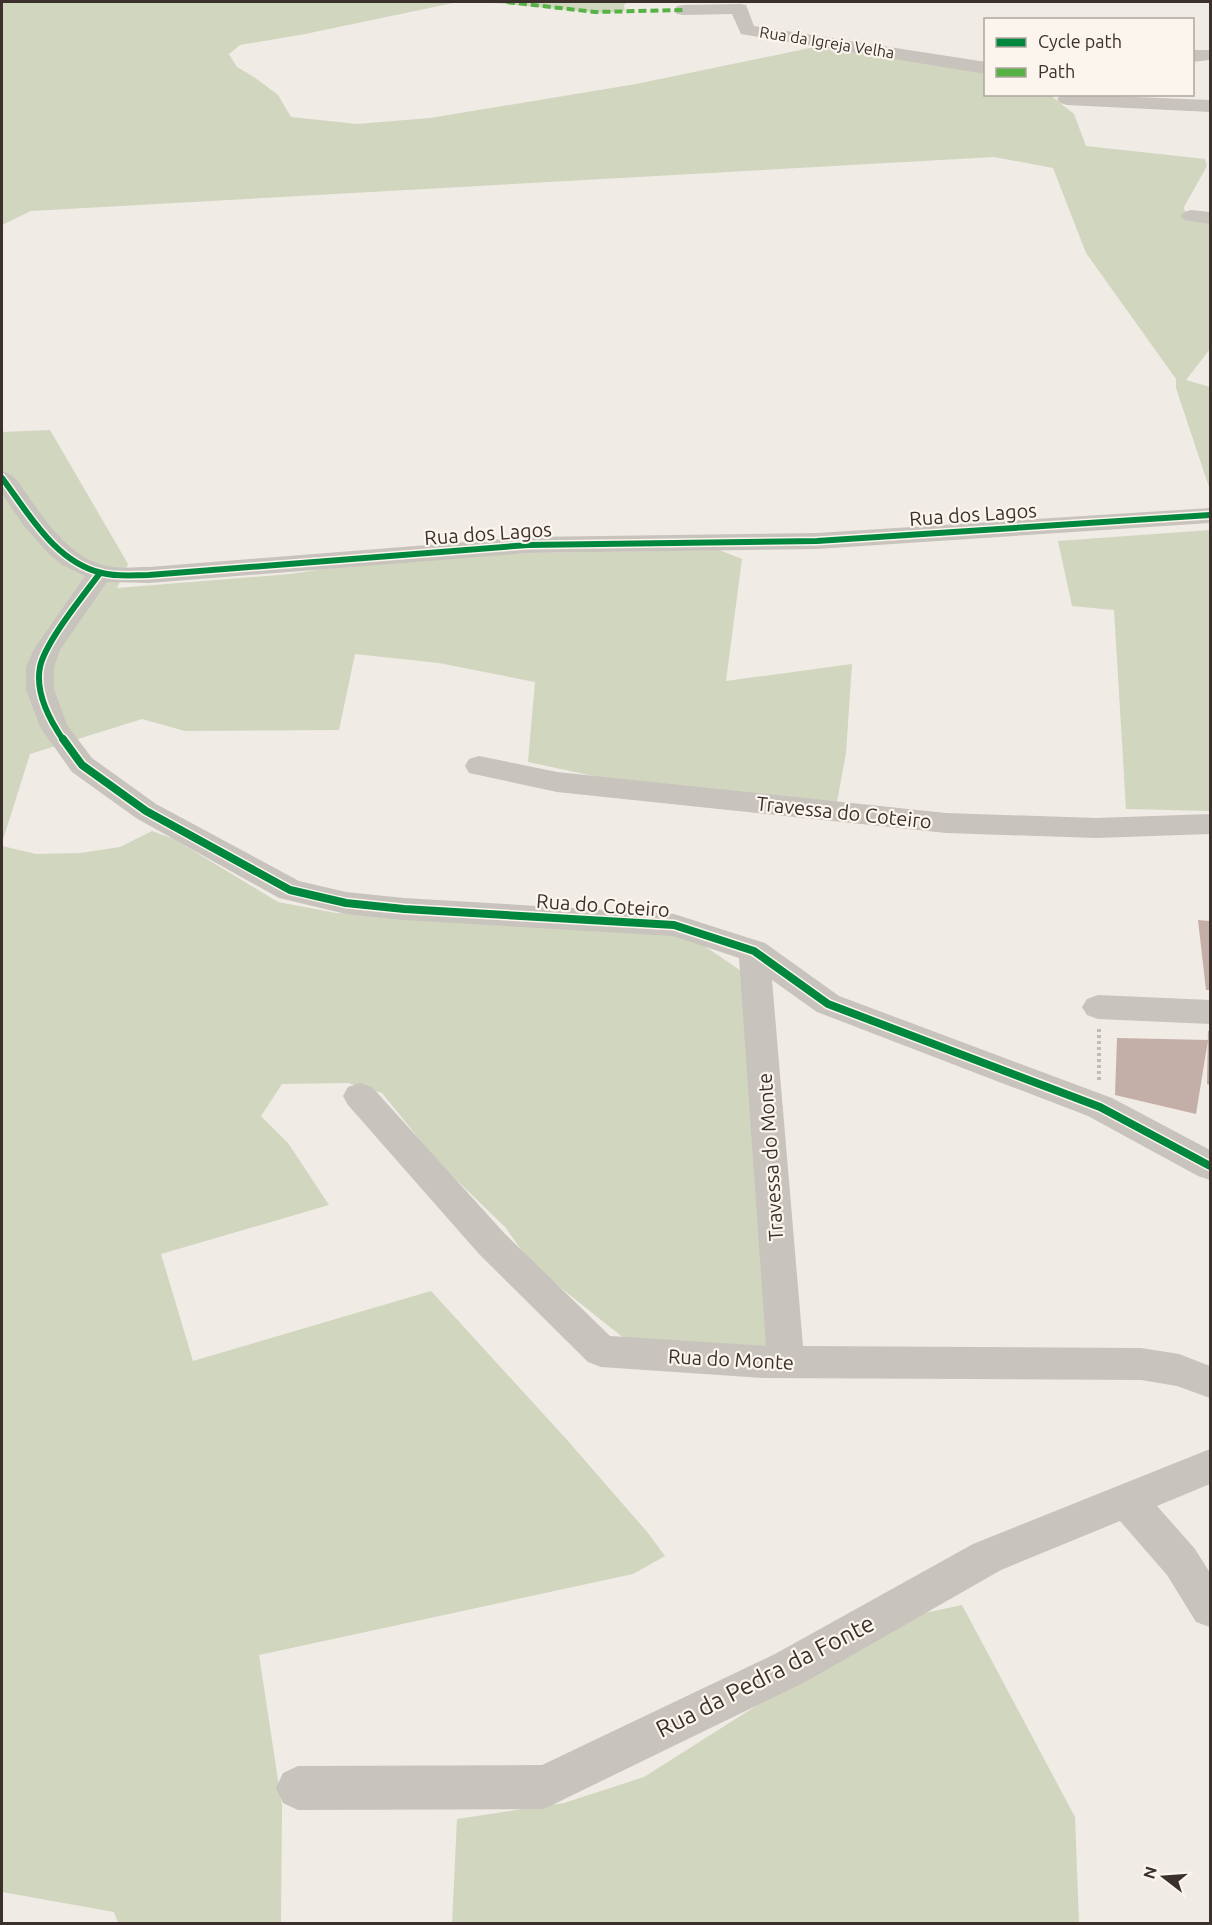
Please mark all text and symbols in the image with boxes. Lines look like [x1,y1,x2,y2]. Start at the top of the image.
legend [984,18,1194,96]
street label: Rua da Igreja Velha [758,22,896,62]
text: Cycle path [1038,31,1122,51]
text: Path [1038,61,1075,81]
street label: Rua dos Lagos [908,498,1038,530]
street label: Rua dos Lagos [423,517,553,549]
street label: Travessa do Coteiro [755,791,933,833]
street label: Rua do Coteiro [536,889,670,921]
street label: Travessa do Monte [753,1072,787,1242]
street label: Rua do Monte [667,1344,795,1374]
street label: Rua da Pedra da Fonte [651,1609,879,1743]
north arrow [1134,1847,1194,1907]
text: N [1139,1864,1160,1881]

